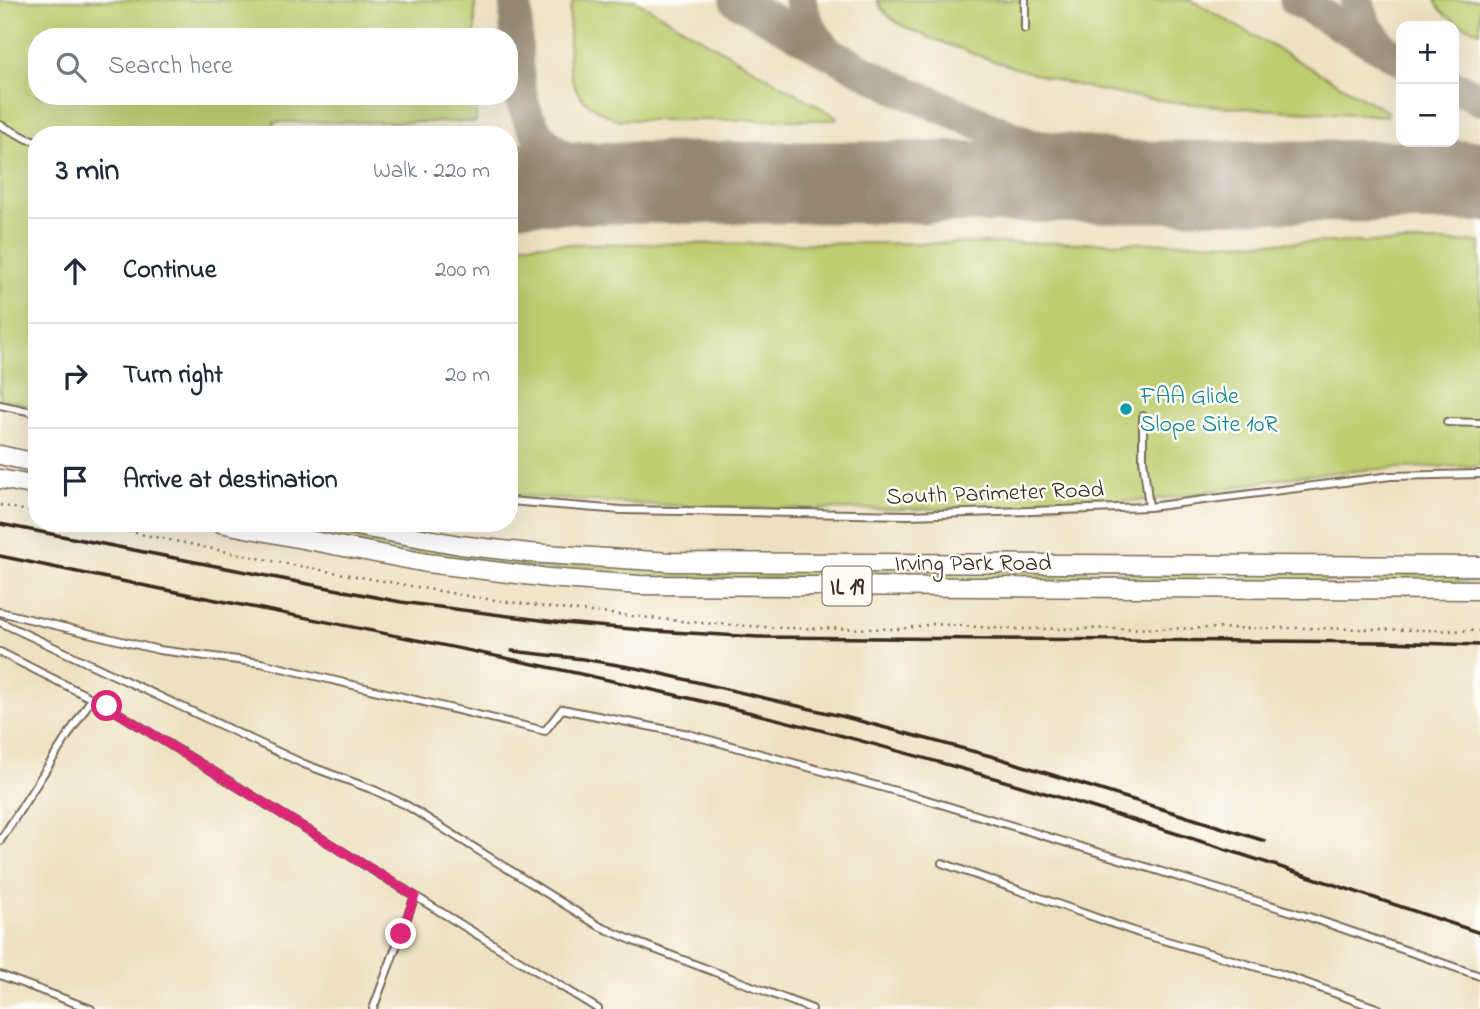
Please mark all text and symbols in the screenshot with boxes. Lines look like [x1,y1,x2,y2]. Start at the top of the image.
map controls [1396,21,1459,147]
button: + [1396,21,1459,84]
search box [28,28,518,105]
icon: search [52,48,90,86]
text: Search here [108,48,233,86]
button: − [1396,84,1459,147]
text: 3 min [56,150,119,194]
text: Walk · 220 m [373,155,490,188]
icon: ahead [56,252,94,290]
text: Continue [123,252,216,290]
text: 200 m [435,254,490,287]
icon: right [56,357,94,395]
text: Turn right [123,357,223,395]
text: 20 m [445,359,490,392]
place label: FAA Glide Slope Site 10R [1139,380,1278,443]
marker: FAA Glide Slope Site 10R [1118,401,1134,417]
icon: arrive [56,462,94,500]
text: Arrive at destination [123,462,338,500]
street label: South Parimeter Road [886,473,1105,516]
street label: Irving Park Road [895,547,1052,582]
road number: IL 19 [822,566,872,606]
route start [91,690,122,721]
route end [385,918,416,949]

